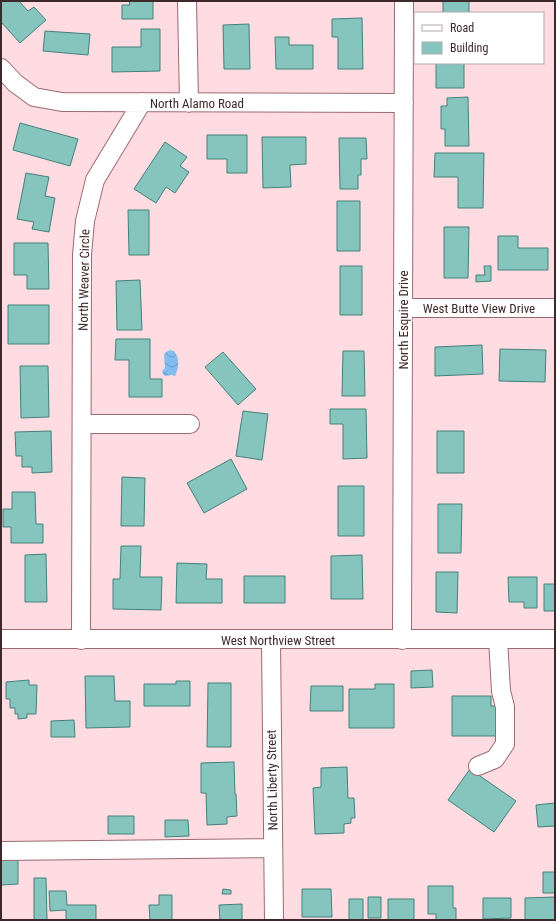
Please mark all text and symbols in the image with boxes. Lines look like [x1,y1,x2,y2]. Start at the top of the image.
legend [414,12,544,64]
text: Road [450,21,474,35]
text: Building [450,41,488,55]
street label: North Alamo Road [150,96,244,111]
street label: North Weaver Circle [76,229,92,331]
street label: North Esquire Drive [396,271,411,370]
street label: West Butte View Drive [423,301,535,316]
street label: West Northview Street [221,633,335,648]
street label: North Liberty Street [264,729,280,830]

